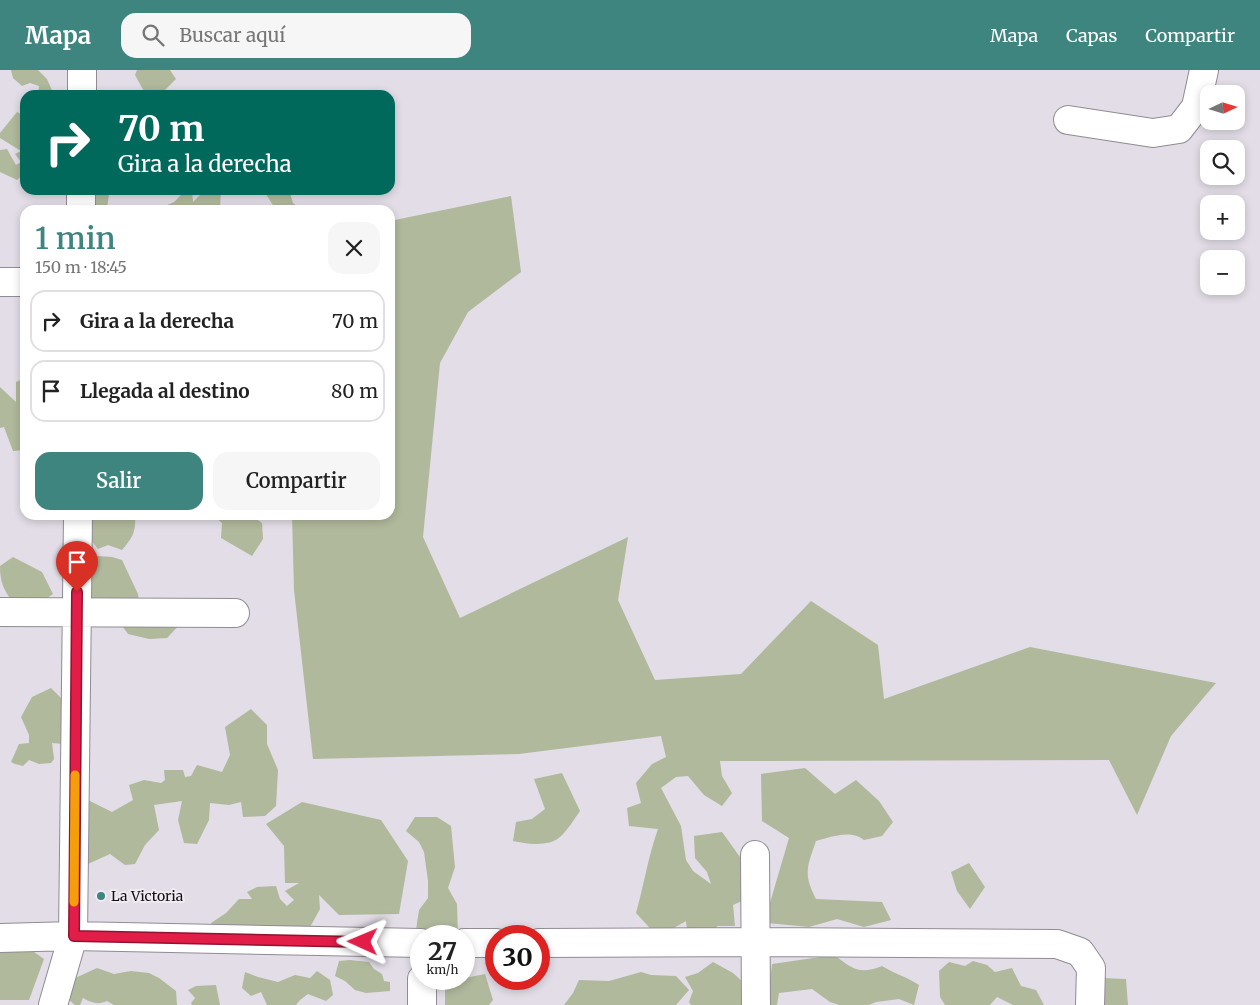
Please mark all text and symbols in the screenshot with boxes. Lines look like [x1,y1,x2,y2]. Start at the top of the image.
search box [121,13,471,58]
text: Mapa [25,20,91,51]
icon: search [139,21,167,49]
text: Buscar aquí [179,23,285,47]
text: Mapa [990,24,1038,47]
text: Capas [1066,24,1117,47]
text: Compartir [1145,24,1235,47]
north arrow [1200,85,1245,130]
map controls [1200,85,1245,295]
text: 70 m [118,107,205,151]
icon: right [35,110,100,175]
button: search [1200,140,1245,185]
text: Gira a la derecha [118,150,292,178]
button: + [1200,195,1245,240]
text: 1 min [35,219,116,257]
button: close [328,222,380,274]
button: − [1200,250,1245,295]
text: 150 m · 18:45 [35,257,127,277]
icon: right [37,307,65,335]
text: Gira a la derecha [80,309,234,333]
text: 70 m [332,309,378,333]
icon: arrive [37,377,65,405]
text: Llegada al destino [80,379,250,403]
text: 80 m [331,379,378,403]
button: Salir [35,452,203,510]
button: Compartir [213,452,380,510]
pin [56,541,98,592]
icon: arrive [63,548,91,576]
place label: La Victoria [111,887,184,905]
marker: La Victoria [95,890,107,902]
position arrow [336,915,388,967]
speed limit sign: 30 [485,925,550,990]
text: 27 [428,935,457,967]
text: km/h [427,962,458,977]

